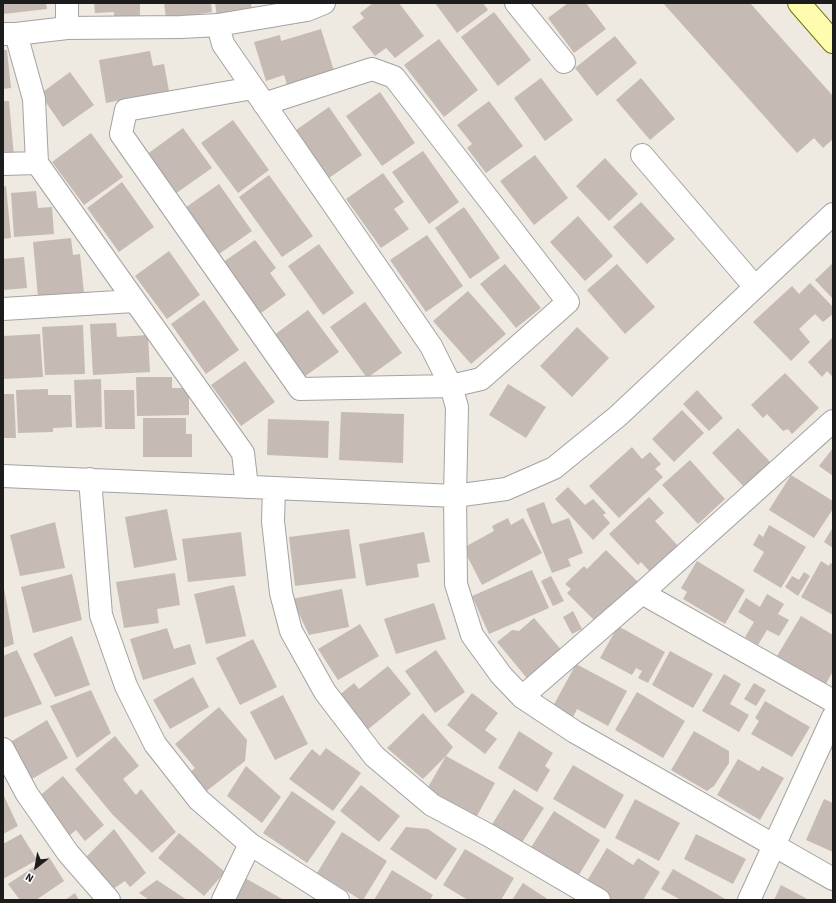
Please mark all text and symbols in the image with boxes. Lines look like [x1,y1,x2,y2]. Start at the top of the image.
north arrow [16,847,56,887]
text: N [23,869,37,886]

